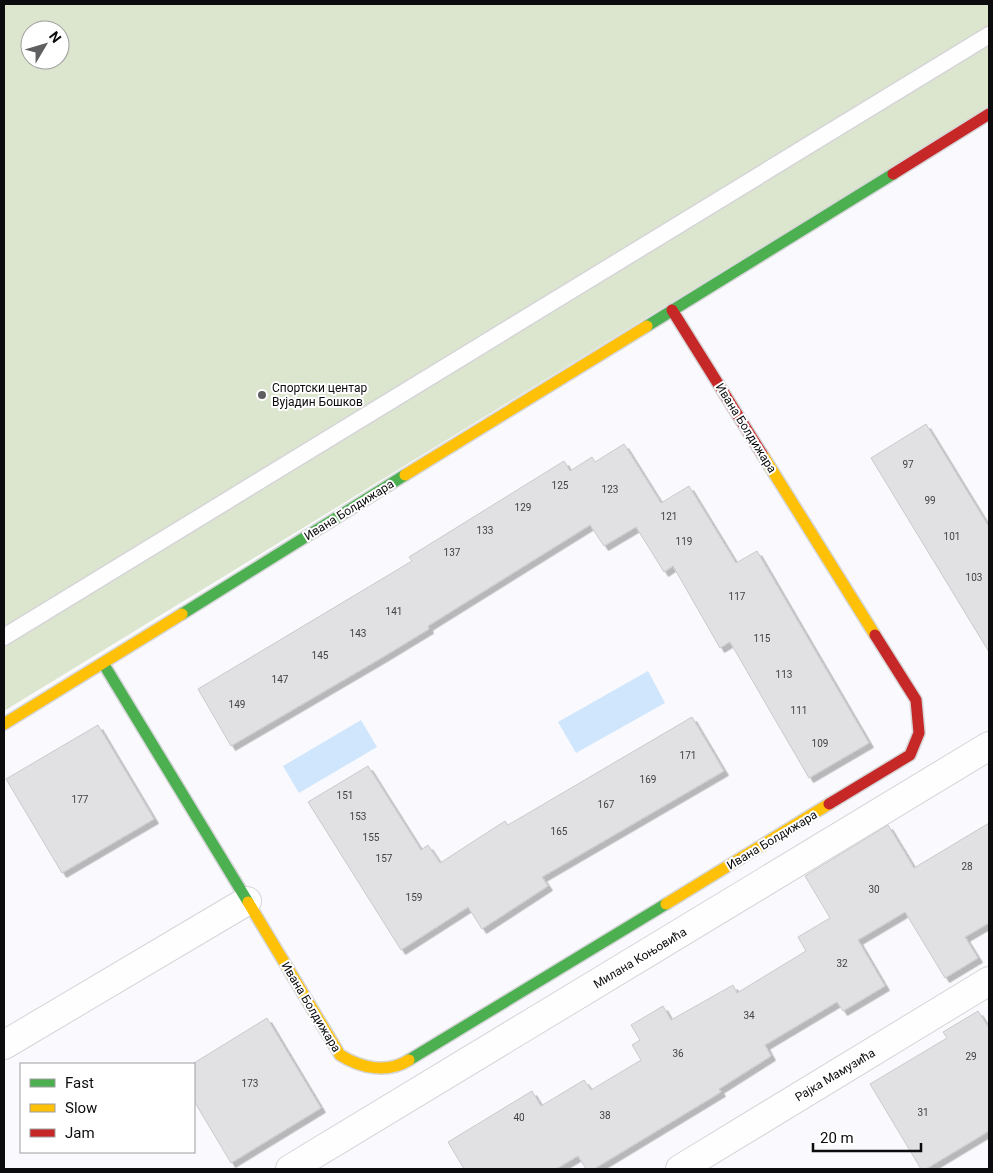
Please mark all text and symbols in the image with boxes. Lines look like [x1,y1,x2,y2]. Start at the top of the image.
north arrow [20,20,70,70]
text: N [46,28,65,46]
place label: Спортски центар Вујадин Бошков [272,381,367,409]
street label: Ивана Болдижара [713,381,779,475]
marker: Спортски центар Вујадин Бошков [256,389,268,401]
house number: 97 [902,459,914,470]
street label: Ивана Болдижара [302,477,396,543]
house number: 125 [552,480,569,491]
house number: 123 [602,484,618,495]
house number: 99 [924,495,936,506]
house number: 129 [515,502,531,513]
house number: 121 [661,511,677,522]
house number: 133 [477,525,493,536]
house number: 101 [944,531,960,542]
house number: 119 [676,536,692,547]
house number: 137 [444,547,461,558]
house number: 103 [966,572,982,583]
house number: 117 [729,591,746,602]
house number: 141 [386,606,402,617]
house number: 143 [350,628,366,639]
house number: 115 [754,633,771,644]
house number: 145 [312,650,329,661]
house number: 113 [776,669,792,680]
house number: 147 [272,674,289,685]
house number: 149 [229,699,245,710]
house number: 111 [791,705,807,716]
house number: 109 [812,738,828,749]
house number: 171 [680,750,696,761]
house number: 169 [640,774,656,785]
house number: 151 [337,790,353,801]
house number: 177 [72,794,89,805]
house number: 167 [598,799,615,810]
street label: Ивана Болдижара [724,808,820,872]
house number: 153 [350,811,366,822]
house number: 165 [551,826,568,837]
house number: 155 [363,832,380,843]
house number: 157 [376,853,393,864]
house number: 28 [961,861,973,872]
house number: 30 [868,884,880,895]
house number: 159 [406,892,422,903]
street label: Милана Коњовића [591,925,689,991]
house number: 32 [836,958,848,969]
street label: Ивана Болдижара [279,959,343,1055]
house number: 34 [743,1010,755,1021]
street label: Рајка Мамузића [792,1046,878,1104]
house number: 36 [672,1048,684,1059]
house number: 29 [965,1051,977,1062]
legend [20,1063,195,1153]
text: Fast [65,1074,94,1092]
house number: 173 [242,1078,258,1089]
text: Slow [65,1099,97,1117]
house number: 31 [917,1107,929,1118]
house number: 38 [599,1110,611,1121]
house number: 40 [513,1112,525,1123]
scale bar [813,1120,920,1152]
text: Jam [65,1124,95,1142]
text: 20 m [820,1129,854,1147]

